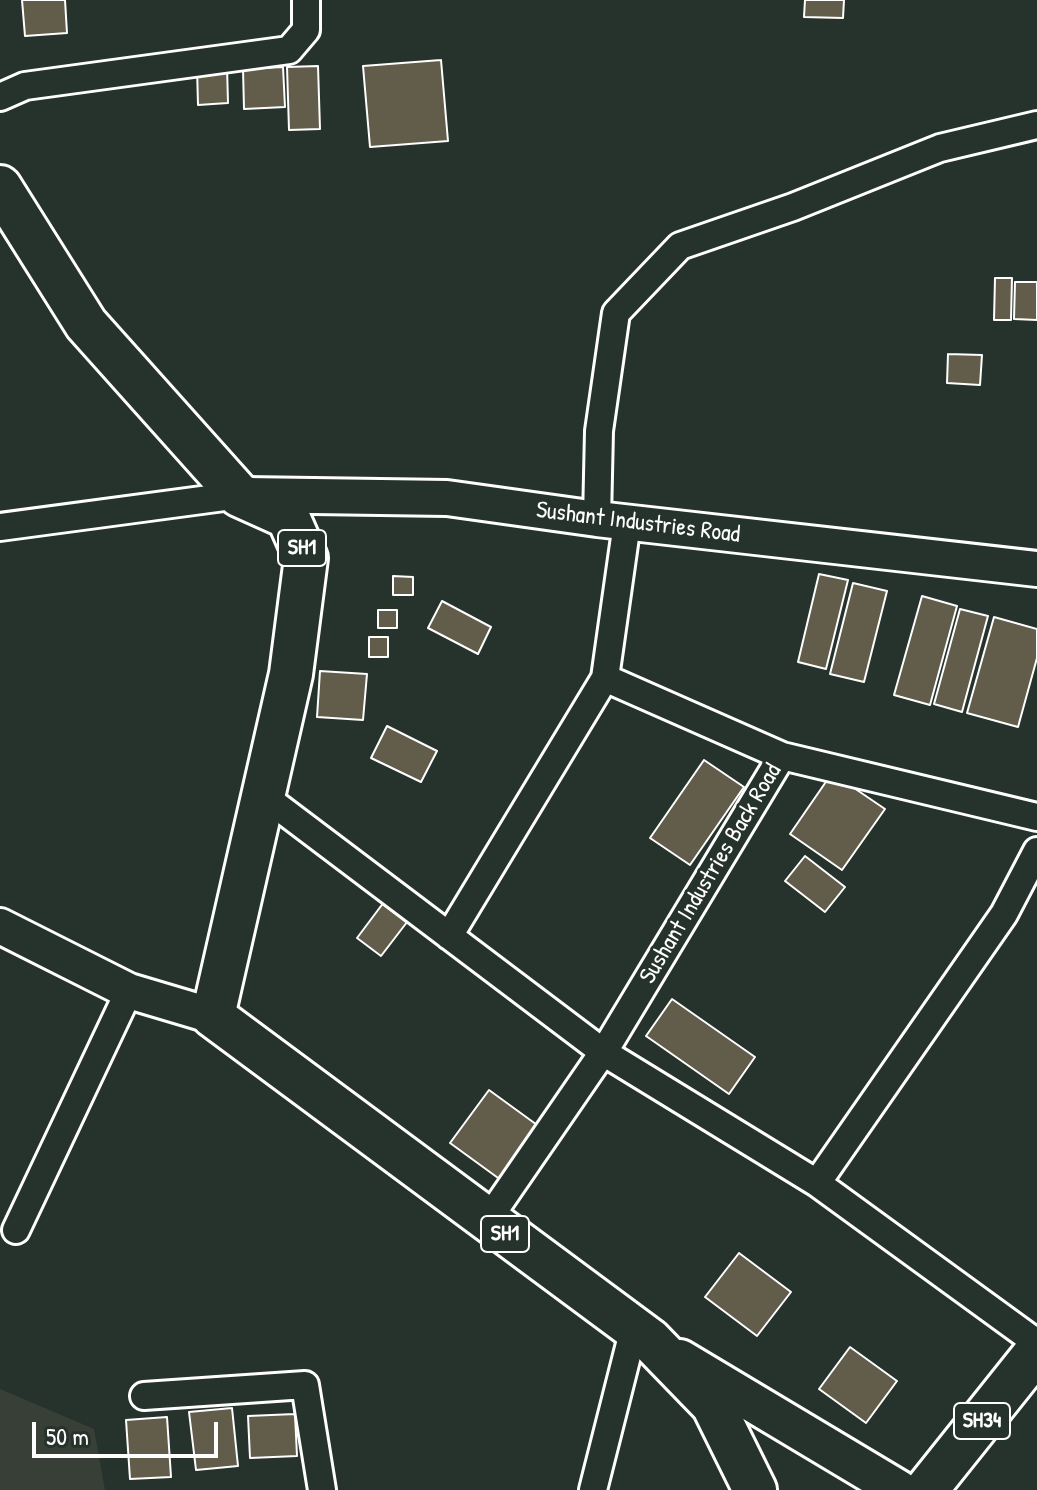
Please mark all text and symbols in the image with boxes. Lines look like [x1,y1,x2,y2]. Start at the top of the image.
street label: Sushant Industries Road [534,496,742,550]
road number: SH1 [278,530,326,566]
street label: Sushant Industries Back Road [634,759,788,989]
road number: SH1 [481,1216,529,1252]
road number: SH34 [954,1403,1010,1439]
scale bar [36,1406,222,1456]
text: 50 m [46,1420,89,1452]

